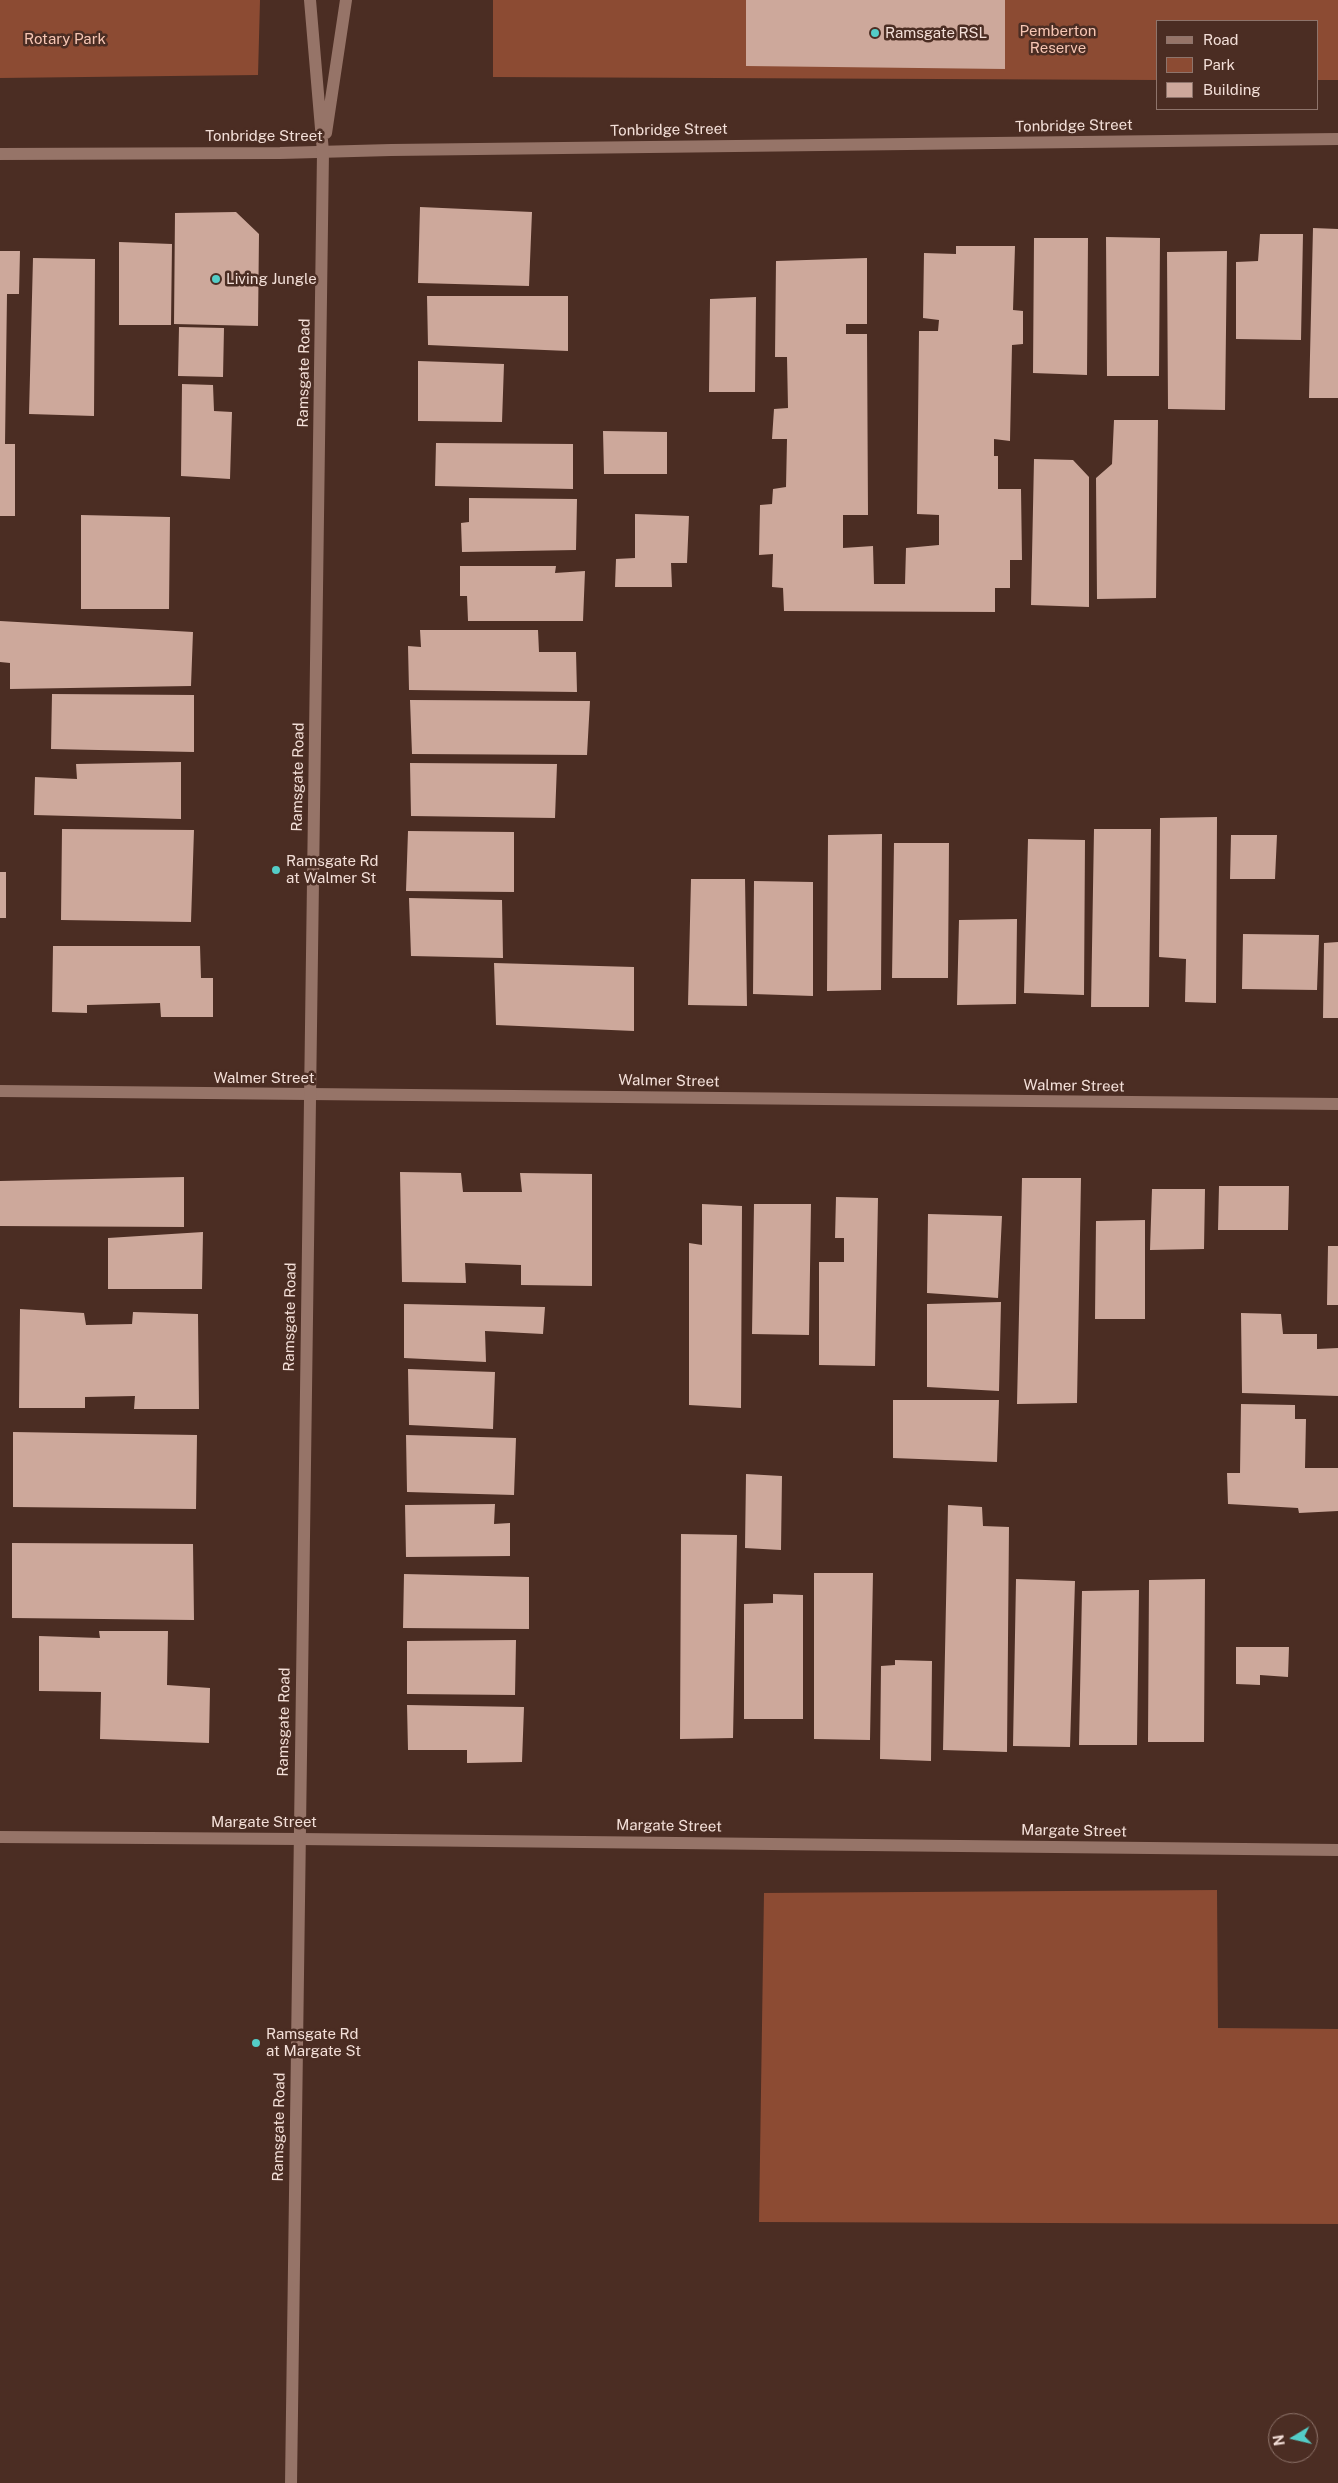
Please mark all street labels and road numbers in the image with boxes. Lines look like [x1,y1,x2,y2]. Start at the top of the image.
street label: Tonbridge Street [1015,116,1133,136]
street label: Tonbridge Street [610,120,728,140]
street label: Tonbridge Street [205,127,323,145]
street label: Ramsgate Road [294,318,314,428]
street label: Ramsgate Road [288,722,308,832]
street label: Walmer Street [213,1069,315,1087]
street label: Walmer Street [618,1071,720,1091]
street label: Walmer Street [1023,1076,1125,1096]
street label: Ramsgate Road [280,1262,300,1372]
street label: Ramsgate Road [274,1667,294,1777]
street label: Margate Street [211,1813,317,1831]
street label: Margate Street [616,1816,722,1836]
street label: Margate Street [1021,1821,1127,1841]
street label: Ramsgate Road [269,2072,289,2182]

